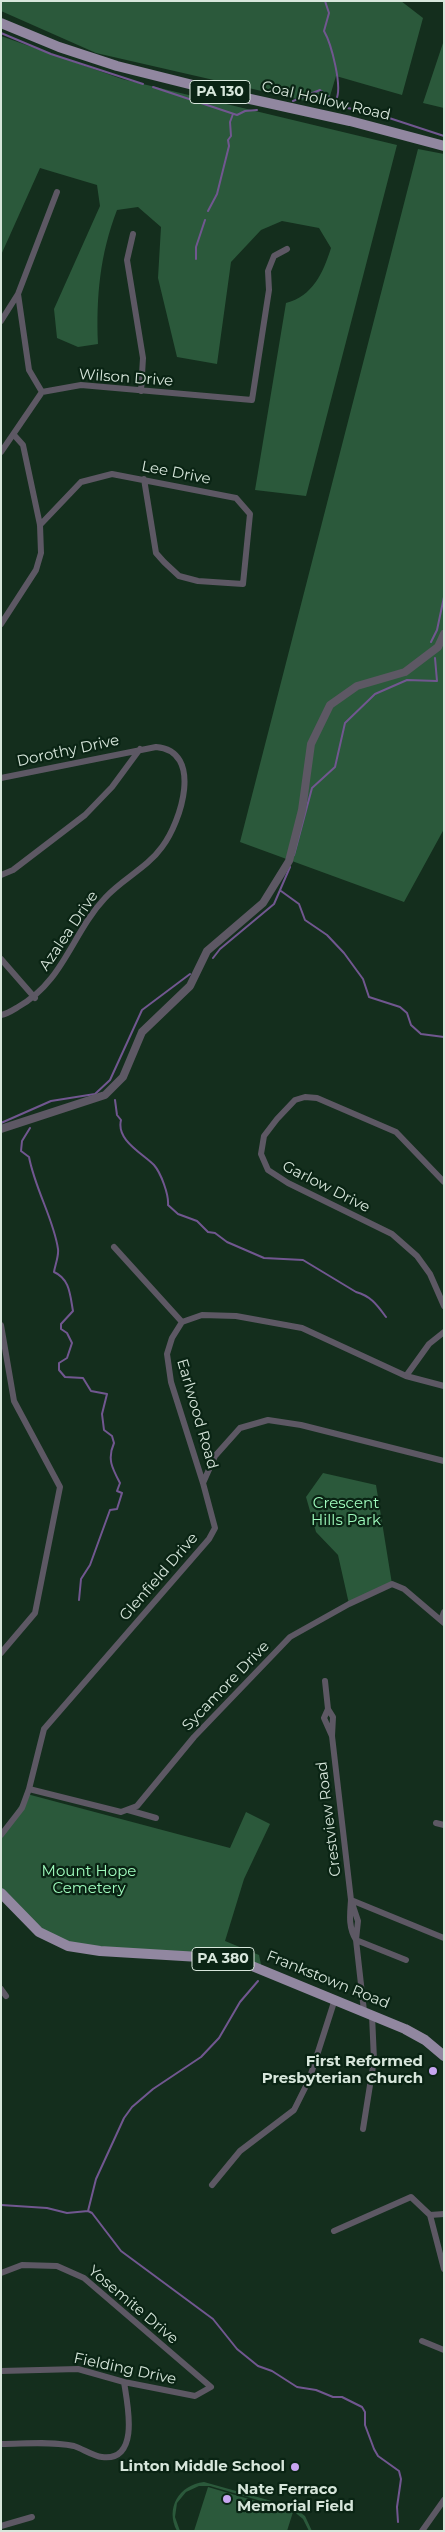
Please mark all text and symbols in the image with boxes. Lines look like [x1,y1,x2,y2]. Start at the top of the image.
street label: Coal Hollow Road [260,77,392,125]
road number: PA 130 [190,80,250,104]
street label: Wilson Drive [78,366,174,390]
street label: Lee Drive [140,457,212,489]
street label: Dorothy Drive [15,731,121,771]
street label: Azalea Drive [36,888,102,974]
street label: Garlow Drive [279,1157,373,1217]
street label: Earlwood Road [173,1357,221,1471]
park label: Crescent Hills Park [311,1495,381,1530]
street label: Glenfield Drive [116,1529,202,1625]
street label: Sycamore Drive [179,1637,273,1735]
street label: Crestview Road [313,1760,345,1878]
park label: Mount Hope Cemetery [42,1863,136,1898]
street label: Frankstown Road [264,1947,392,2013]
road number: PA 380 [192,1948,254,1970]
place label: First Reformed Presbyterian Church [262,2053,423,2088]
marker: First Reformed Presbyterian Church [427,2065,439,2077]
street label: Yosemite Drive [84,2262,182,2348]
street label: Fielding Drive [72,2349,178,2389]
place label: Linton Middle School [120,2458,285,2476]
marker: Linton Middle School [289,2461,301,2473]
place label: Nate Ferraco Memorial Field [237,2481,354,2516]
marker: Nate Ferraco Memorial Field [221,2493,233,2505]

